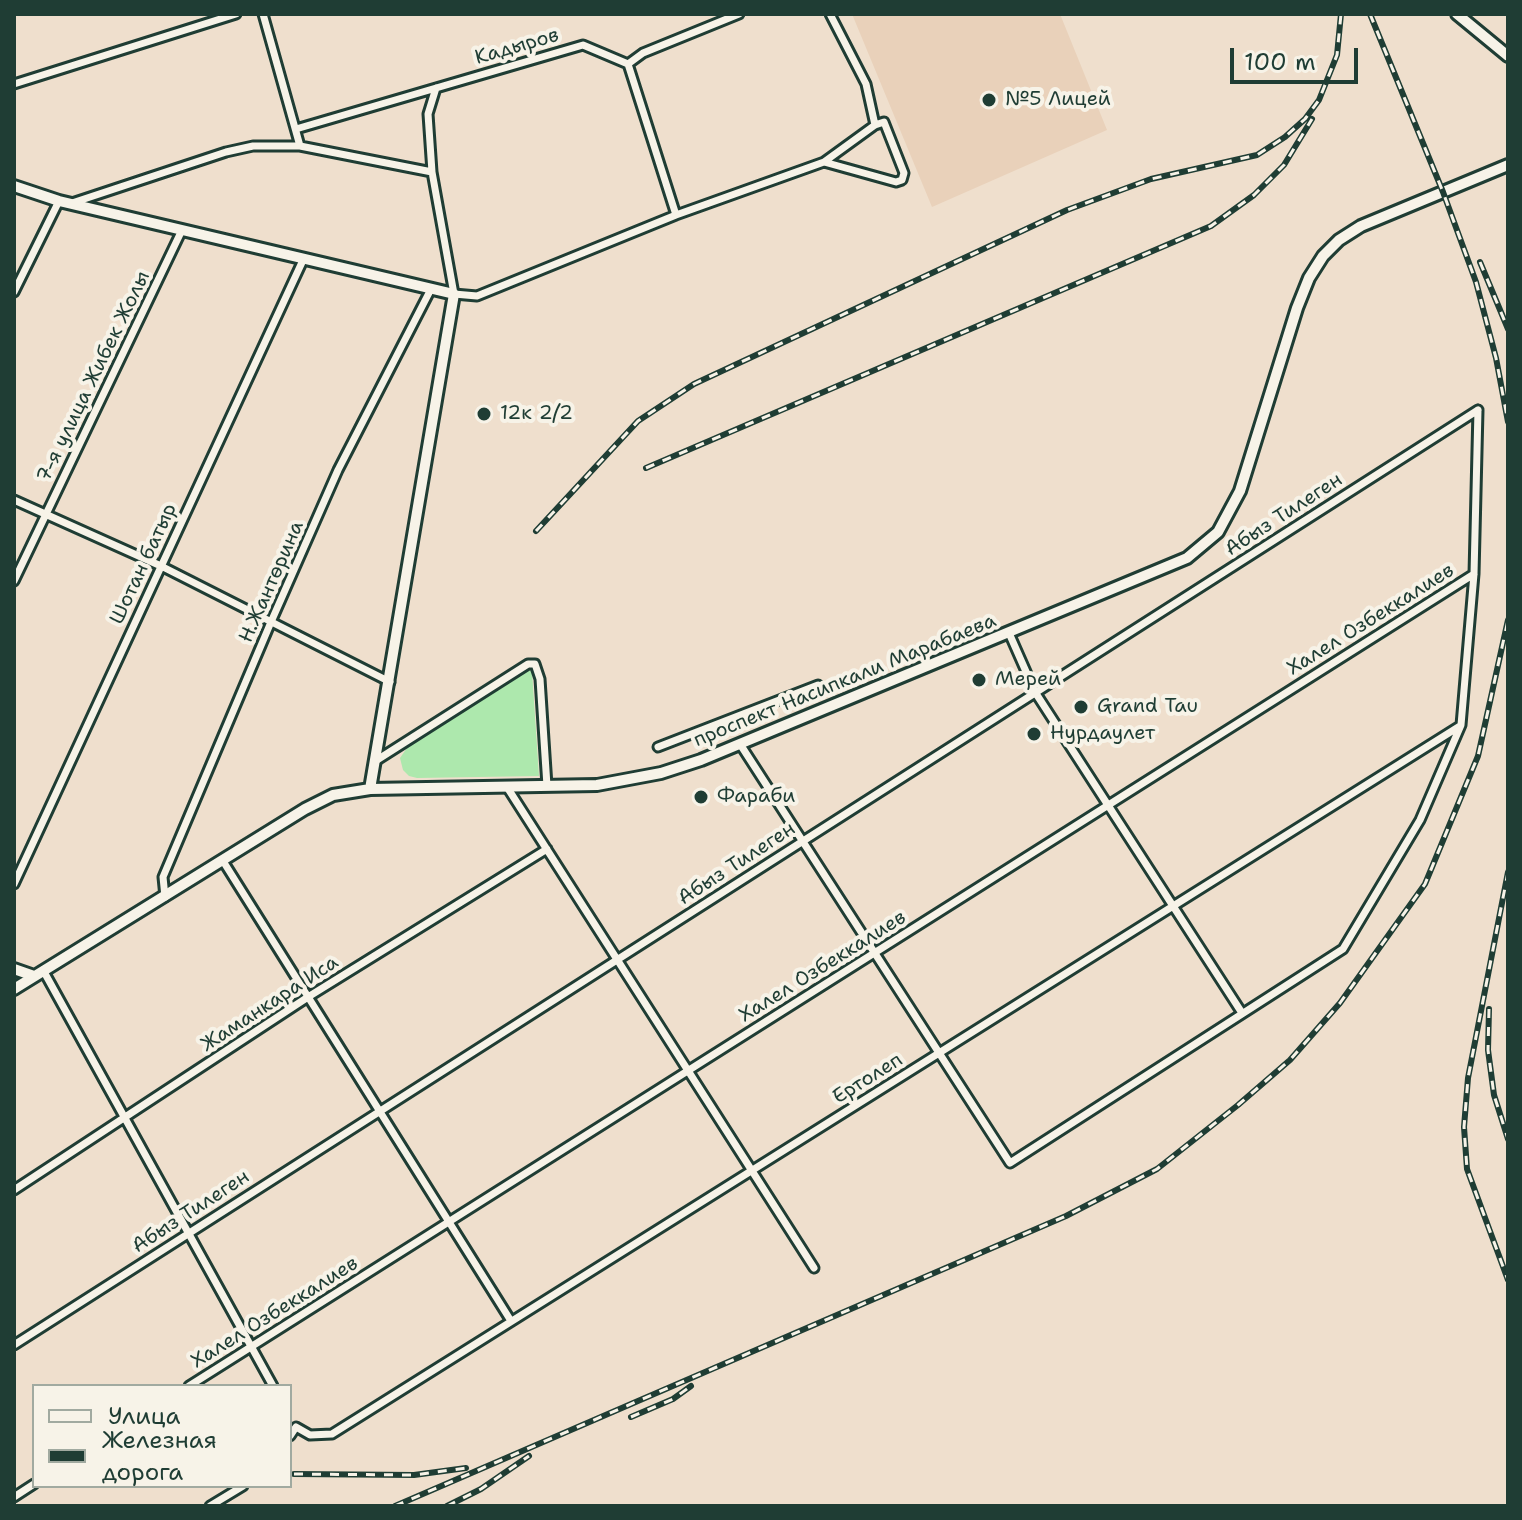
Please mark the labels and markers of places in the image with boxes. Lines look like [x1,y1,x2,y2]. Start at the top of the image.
place label: №5 Лицей [1005,88,1111,112]
marker: №5 Лицей [980,91,998,109]
place label: 12к 2/2 [500,402,573,426]
marker: 12к 2/2 [475,405,493,423]
place label: Мерей [995,668,1061,692]
marker: Мерей [970,671,988,689]
place label: Grand Tau [1097,695,1198,719]
marker: Grand Tau [1072,698,1090,716]
place label: Нурдаулет [1050,722,1155,746]
marker: Нурдаулет [1025,725,1043,743]
place label: Фараби [717,785,795,809]
marker: Фараби [692,788,710,806]

